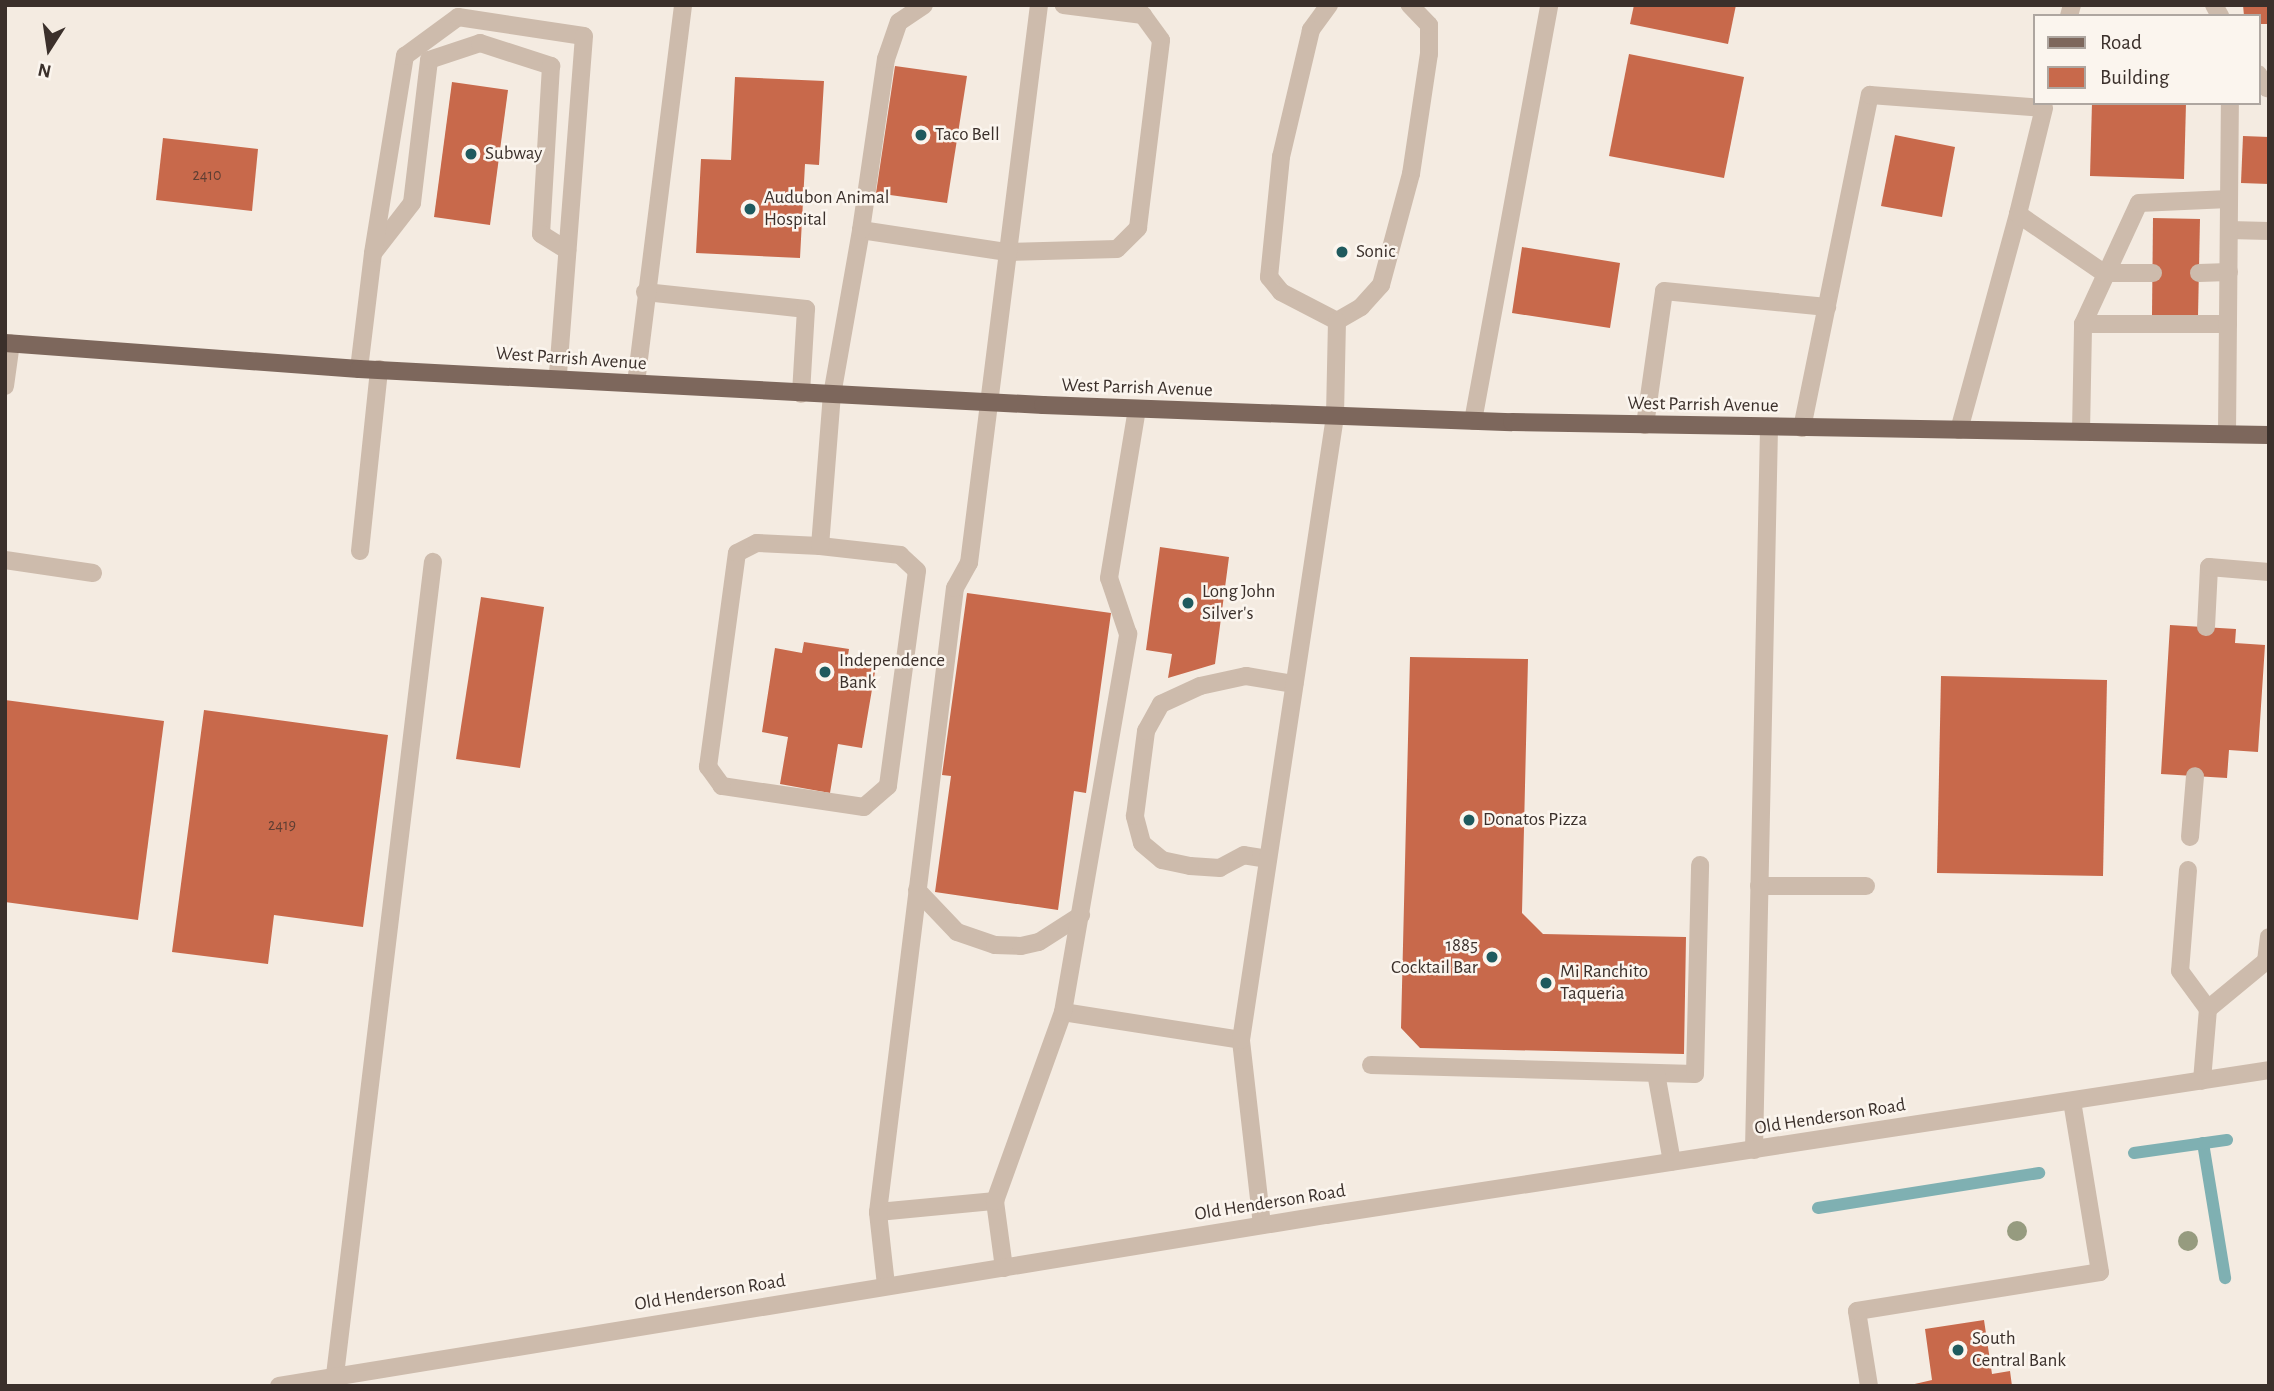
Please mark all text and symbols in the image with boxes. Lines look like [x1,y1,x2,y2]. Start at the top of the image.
north arrow [14,14,84,84]
legend [2032,14,2260,105]
text: Road [2100,32,2142,53]
text: N [36,59,53,81]
text: Building [2100,67,2169,88]
place label: Taco Bell [935,124,1000,146]
marker: Taco Bell [913,127,929,143]
place label: Subway [485,143,542,165]
marker: Subway [463,146,479,162]
house number: 2410 [193,165,221,185]
place label: Audubon Animal Hospital [764,187,890,231]
marker: Audubon Animal Hospital [742,201,758,217]
place label: Sonic [1356,241,1395,263]
marker: Sonic [1334,244,1350,260]
street label: West Parrish Avenue [495,342,647,376]
street label: West Parrish Avenue [1061,374,1213,402]
street label: West Parrish Avenue [1627,392,1779,418]
place label: Long John Silver's [1202,581,1275,625]
marker: Long John Silver's [1180,595,1196,611]
place label: Independence Bank [839,650,945,694]
marker: Independence Bank [817,664,833,680]
place label: Donatos Pizza [1483,809,1587,831]
marker: Donatos Pizza [1461,812,1477,828]
house number: 2419 [268,815,296,835]
place label: 1885 Cocktail Bar [1391,935,1478,979]
marker: 1885 Cocktail Bar [1484,949,1500,965]
place label: Mi Ranchito Taqueria [1560,961,1648,1005]
marker: Mi Ranchito Taqueria [1538,975,1554,991]
street label: Old Henderson Road [1753,1094,1907,1140]
street label: Old Henderson Road [1193,1180,1347,1226]
street label: Old Henderson Road [633,1270,787,1316]
place label: South Central Bank [1972,1328,2066,1372]
marker: South Central Bank [1950,1342,1966,1358]

